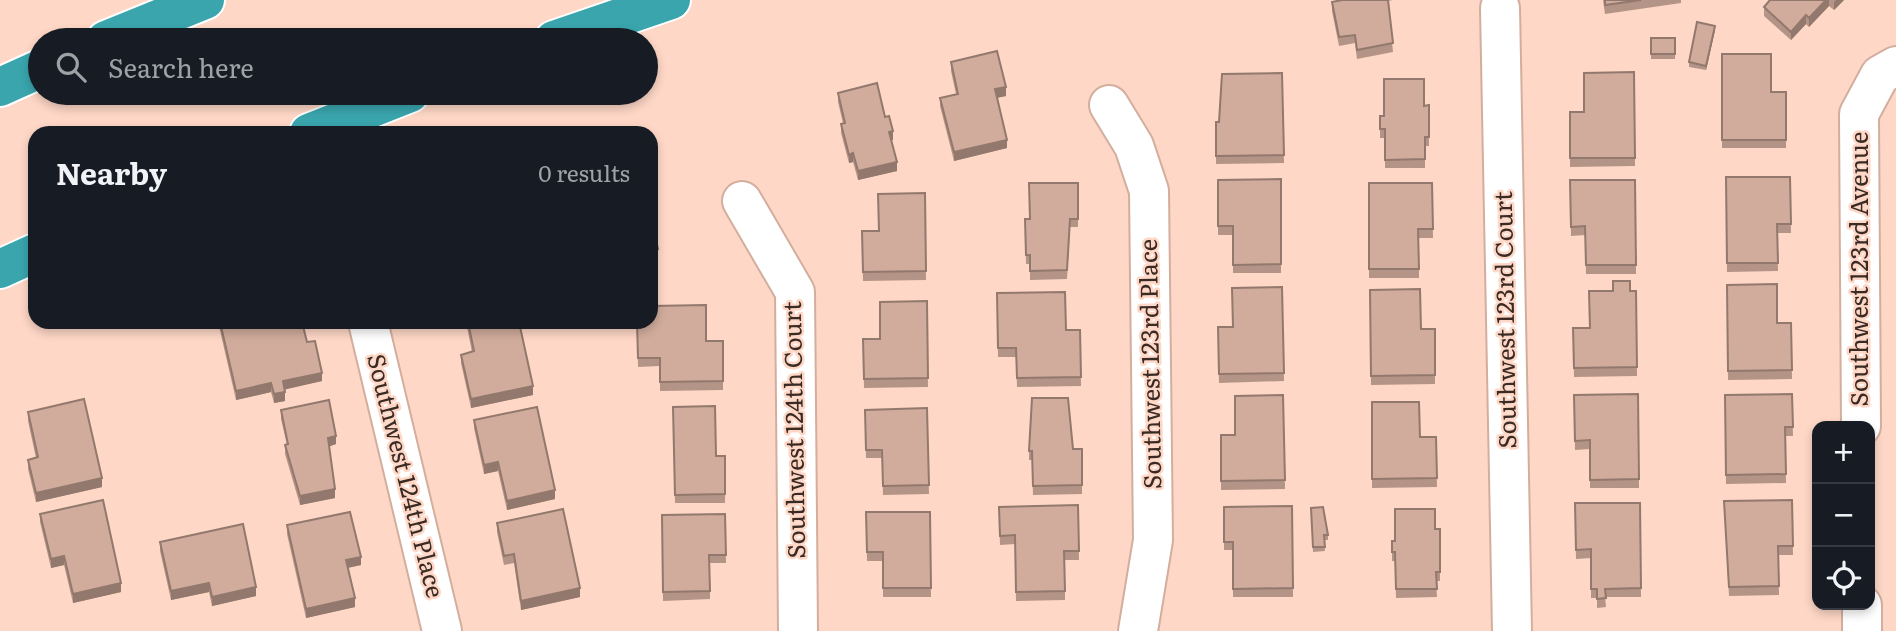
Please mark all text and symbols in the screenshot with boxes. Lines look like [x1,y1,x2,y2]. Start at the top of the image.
search box [28,28,658,105]
text: Search here [108,47,254,86]
icon: search [52,48,90,86]
street label: Southwest 123rd Avenue [1840,132,1875,406]
text: Nearby [56,150,167,194]
text: 0 results [538,155,630,189]
street label: Southwest 123rd Court [1484,191,1523,449]
street label: Southwest 123rd Place [1129,239,1168,489]
street label: Southwest 124th Court [773,301,812,559]
street label: Southwest 124th Place [360,350,455,601]
map controls [1812,421,1875,610]
button: + [1812,421,1875,484]
button: − [1812,484,1875,547]
button: locate [1812,547,1875,610]

